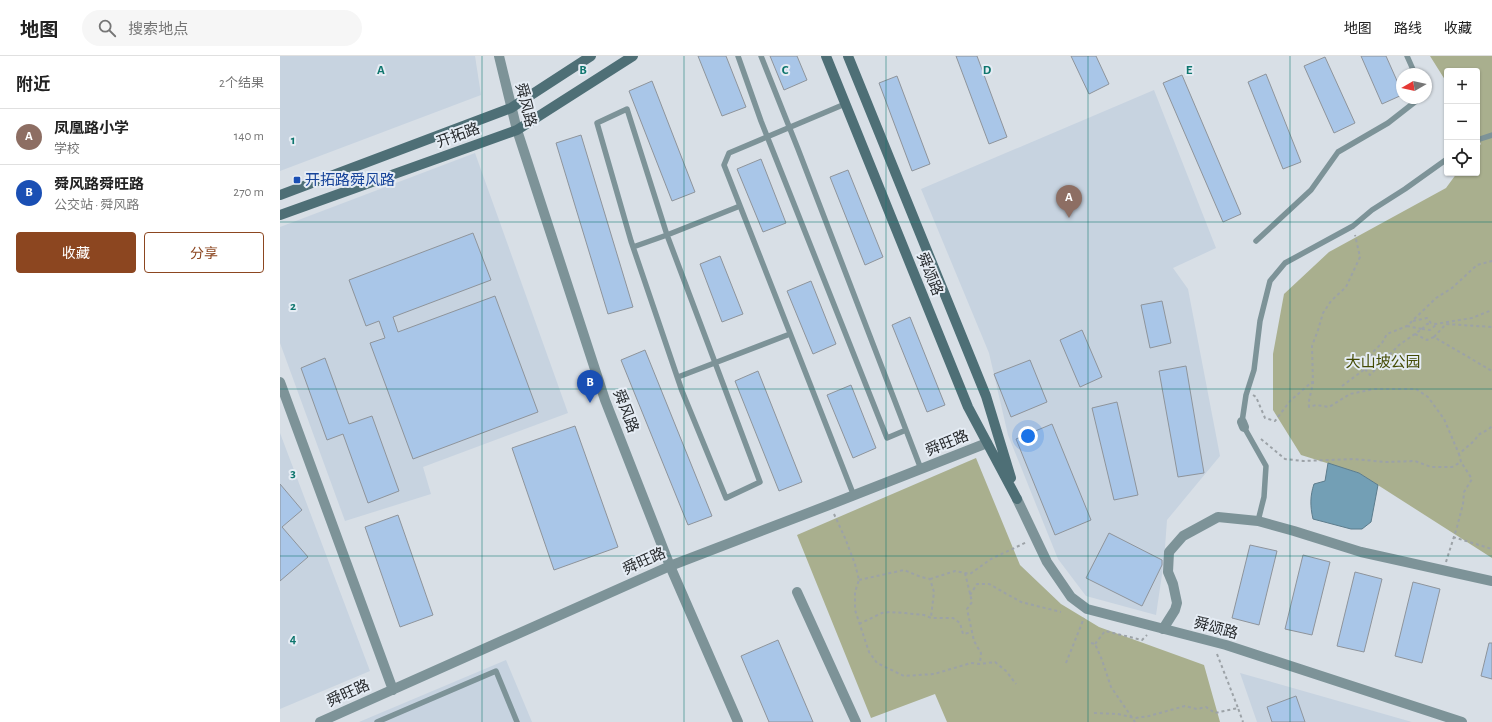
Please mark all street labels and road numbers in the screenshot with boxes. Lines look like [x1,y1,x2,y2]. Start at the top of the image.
street label: 舜风路 [513,81,539,129]
street label: 开拓路 [434,120,482,150]
street label: 舜颂路 [914,250,946,298]
street label: 舜风路 [610,387,642,435]
street label: 舜旺路 [923,427,971,459]
street label: 舜旺路 [620,545,668,577]
street label: 舜颂路 [1192,614,1240,642]
street label: 舜旺路 [324,677,372,709]

